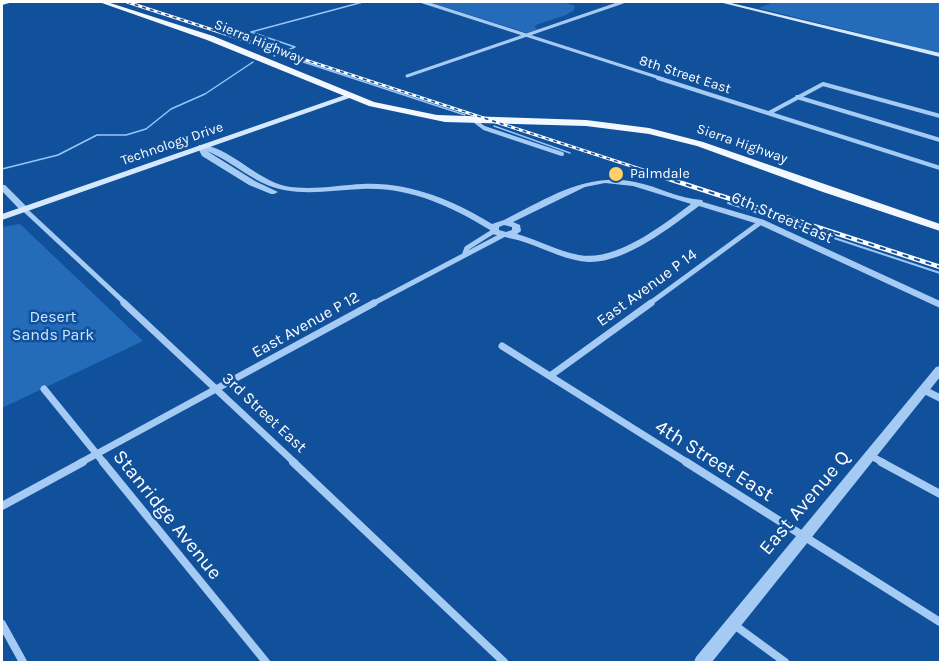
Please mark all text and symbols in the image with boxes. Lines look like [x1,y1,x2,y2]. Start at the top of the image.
street label: Sierra Highway [212,16,306,68]
street label: 8th Street East [637,52,733,98]
street label: Technology Drive [119,119,225,169]
street label: Sierra Highway [694,121,790,167]
marker: Palmdale [607,165,625,183]
place label: Palmdale [630,166,690,182]
street label: 6th Street East [728,188,836,248]
street label: East Avenue P 14 [593,245,701,331]
street label: East Avenue P 12 [249,288,363,362]
park label: Desert Sands Park [12,307,94,345]
street label: 3rd Street East [218,369,310,457]
street label: 4th Street East [650,415,778,507]
street label: Stanridge Avenue [107,445,227,585]
street label: East Avenue Q [754,446,856,560]

